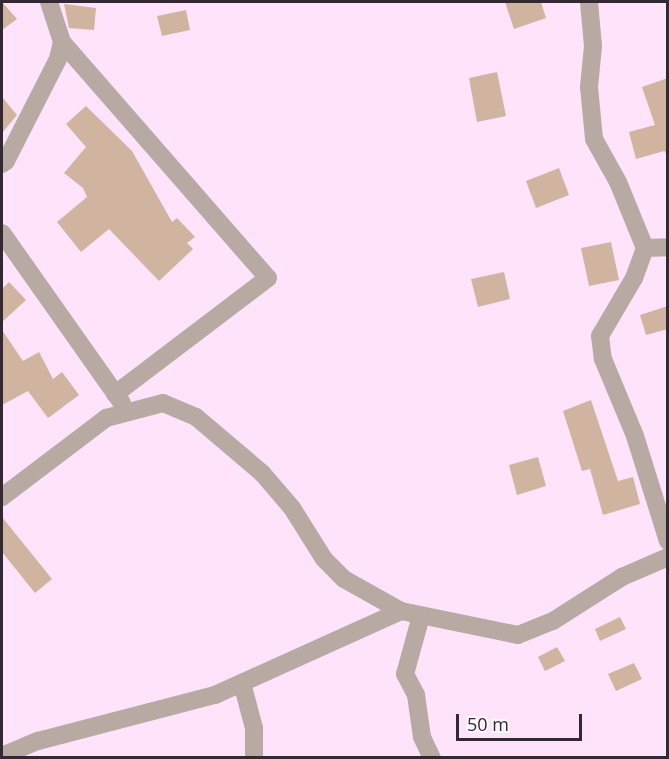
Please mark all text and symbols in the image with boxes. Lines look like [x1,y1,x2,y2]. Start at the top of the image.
scale bar [459,702,585,740]
text: 50 m [467,712,509,736]

